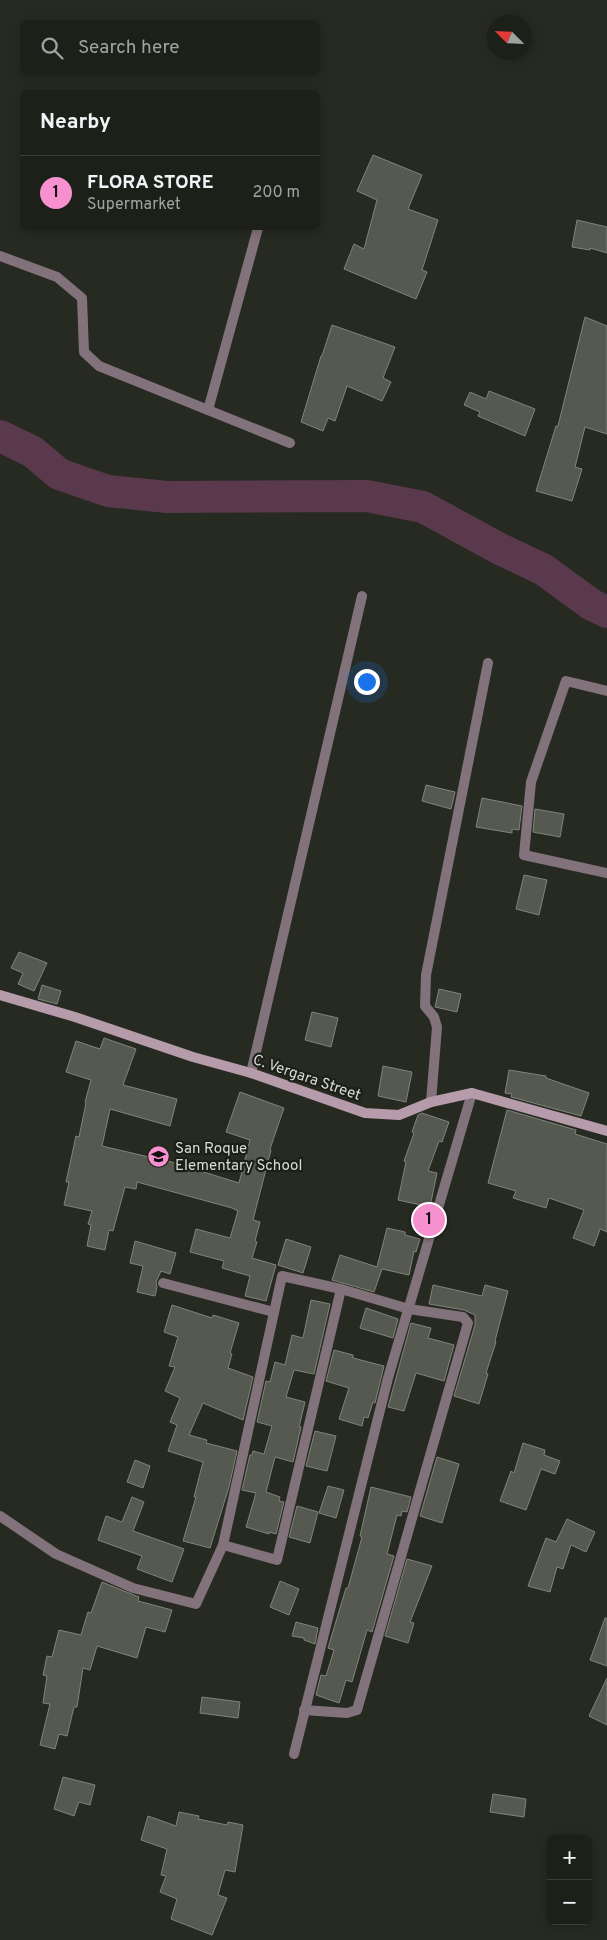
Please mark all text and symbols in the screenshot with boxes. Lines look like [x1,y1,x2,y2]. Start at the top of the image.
north arrow [487,15,532,60]
search box [20,20,320,75]
icon: search [38,34,66,62]
text: Search here [78,36,180,60]
text: Nearby [40,109,111,136]
text: FLORA STORE [87,171,214,195]
text: 1 [53,183,59,203]
text: 200 m [252,183,300,203]
text: Supermarket [87,195,181,215]
your location [354,669,380,695]
street label: C. Vergara Street [250,1051,363,1106]
place label: San Roque Elementary School [175,1140,302,1176]
school or university icon: San Roque Elementary School [147,1145,171,1169]
pin: 1 [413,1201,445,1239]
map controls [547,1835,592,1925]
button: + [547,1835,592,1880]
button: − [547,1880,592,1925]

